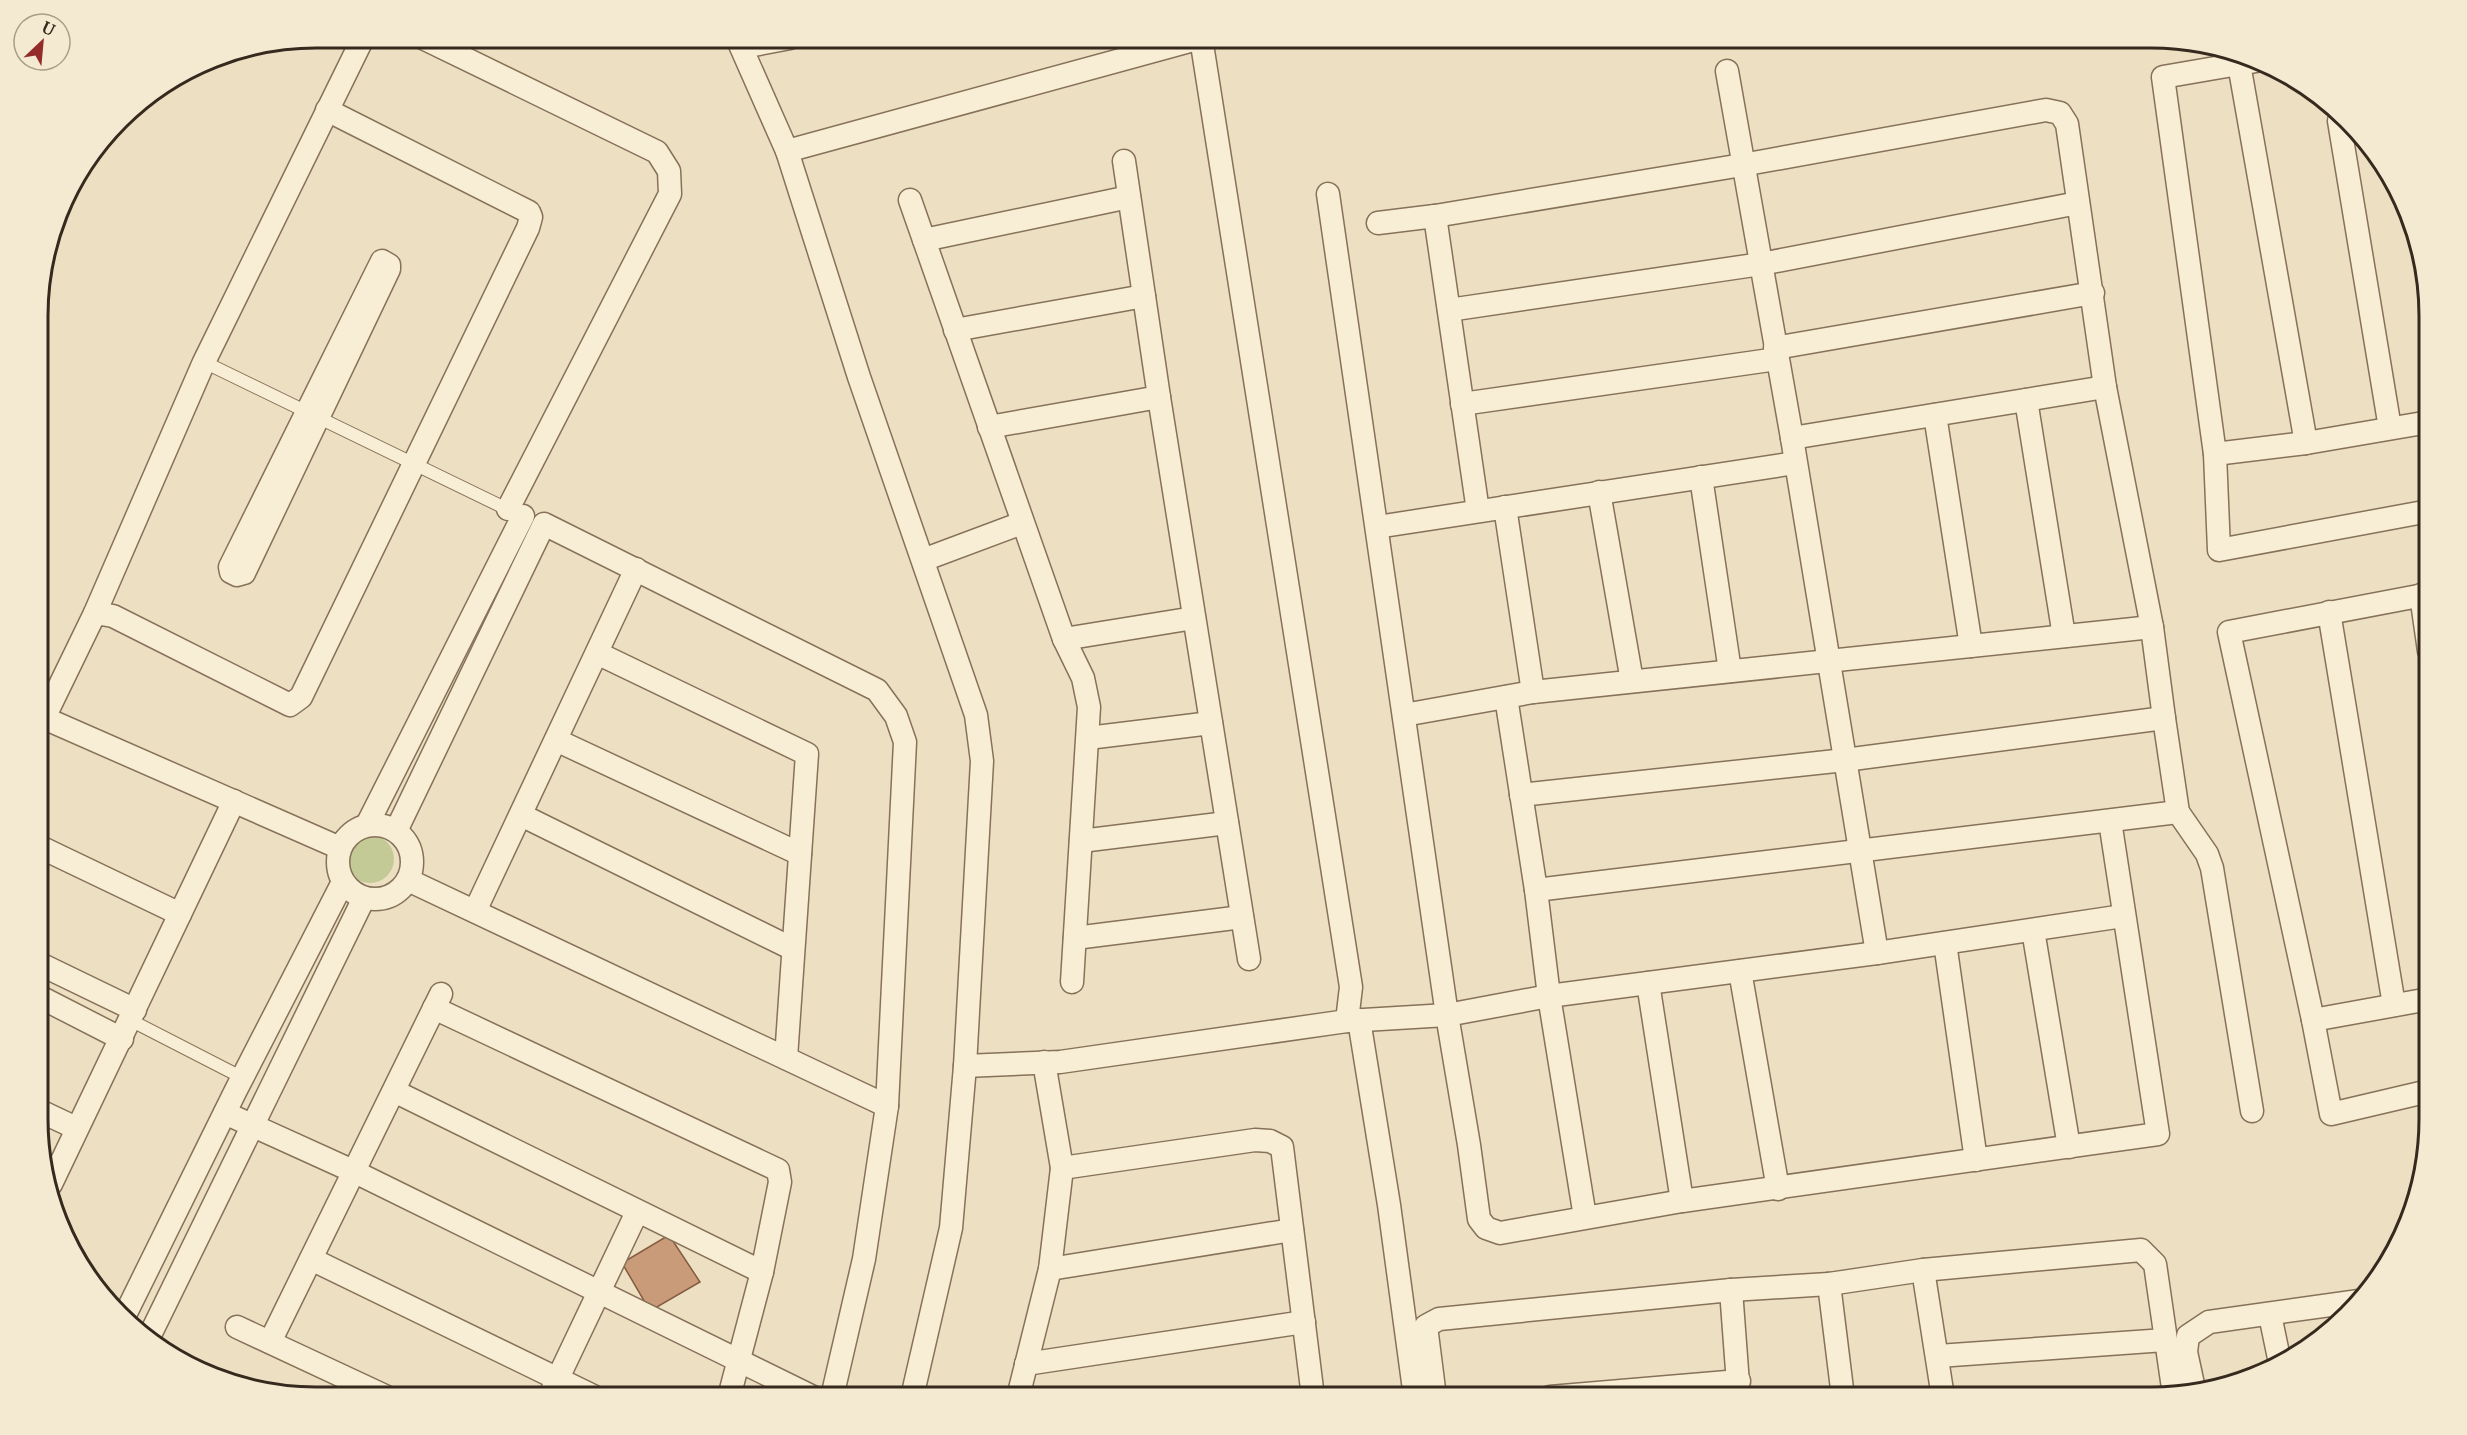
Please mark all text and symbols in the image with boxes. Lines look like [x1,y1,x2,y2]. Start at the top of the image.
north arrow [12,12,72,72]
text: U [39,17,58,40]

